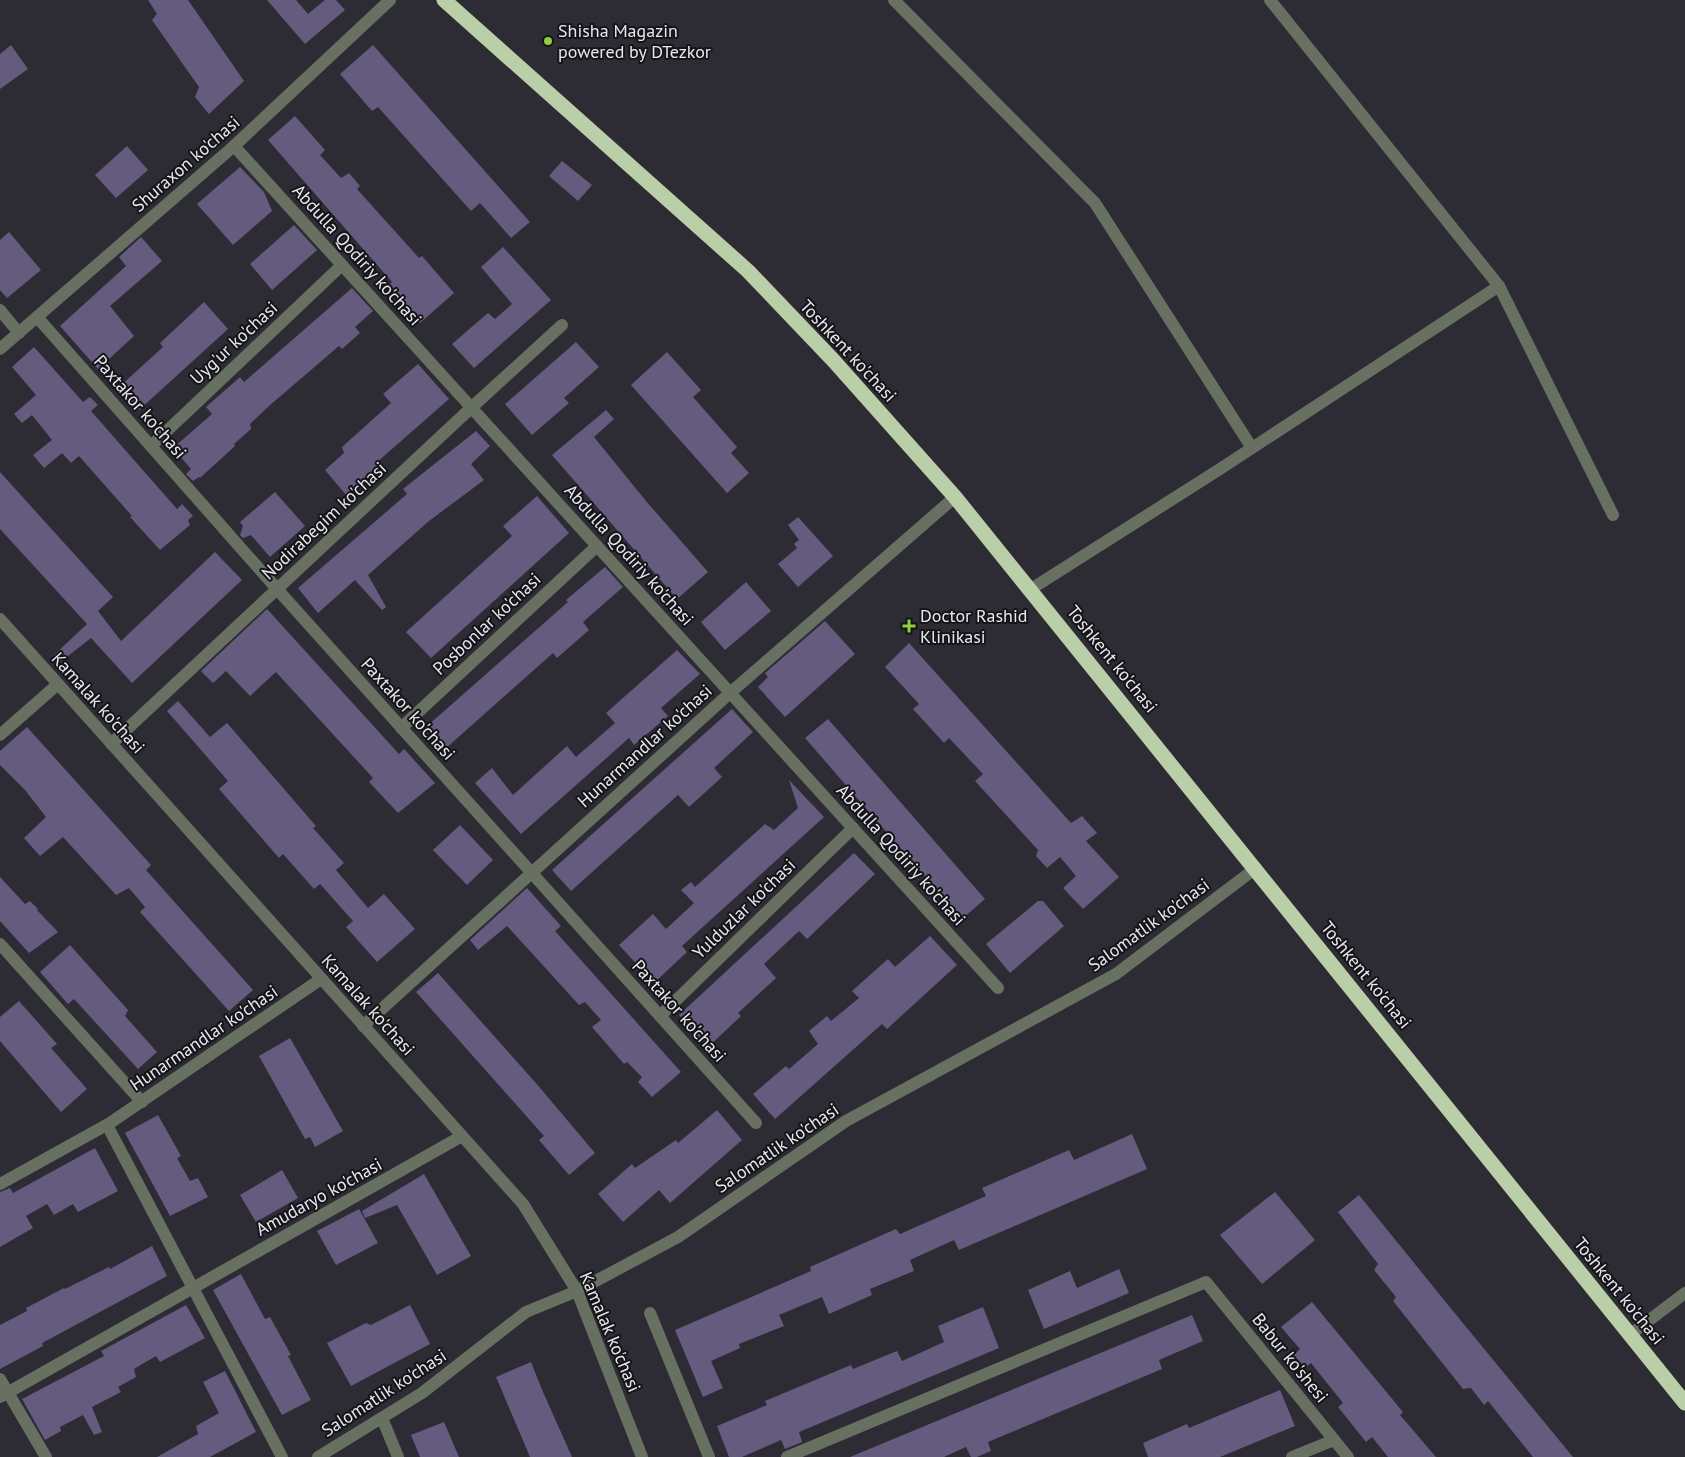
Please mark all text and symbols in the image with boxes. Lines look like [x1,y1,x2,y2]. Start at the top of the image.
place label: Shisha Magazin powered by DTezkor [558,19,711,63]
marker: Shisha Magazin powered by DTezkor [542,35,554,47]
street label: Shuraxon ko'chasi [127,110,244,217]
street label: Abdulla Qodiriy ko'chasi [288,179,427,330]
street label: Toshkent ko'chasi [795,295,902,407]
street label: Uyg'ur ko'chasi [185,296,282,389]
street label: Paxtakor ko'chasi [89,350,192,463]
street label: Nodirabegim ko'chasi [256,457,391,584]
street label: Abdulla Qodiriy ko'chasi [560,479,699,630]
street label: Posbonlar ko'chasi [428,568,546,680]
street label: Toshkent ko'chasi [1062,600,1163,717]
place label: Doctor Rashid Klinikasi [920,604,1027,648]
marker: Doctor Rashid Klinikasi [902,619,916,633]
street label: Kamalak ko'chasi [47,647,150,758]
street label: Paxtakor ko'chasi [356,653,460,765]
street label: Hunarmandlar ko'chasi [573,679,717,812]
street label: Abdulla Qodiriy ko'chasi [832,779,971,930]
street label: Yulduzlar ko'chasi [687,854,800,964]
street label: Salomatlik ko'chasi [1083,873,1214,976]
street label: Toshkent ko'chasi [1316,916,1417,1033]
street label: Kamalak ko'chasi [317,949,420,1060]
street label: Paxtakor ko'chasi [627,955,731,1067]
street label: Hunarmandlar ko'chasi [125,980,282,1096]
street label: Salomatlik ko'chasi [710,1098,843,1198]
street label: Amudaryo ko'chasi [252,1152,386,1241]
street label: Toshkent ko'chasi [1569,1232,1670,1349]
street label: Kamalak ko'chasi [575,1268,646,1395]
street label: Babur ko'shesi [1247,1308,1334,1407]
street label: Salomatlik ko'chasi [317,1344,451,1442]

